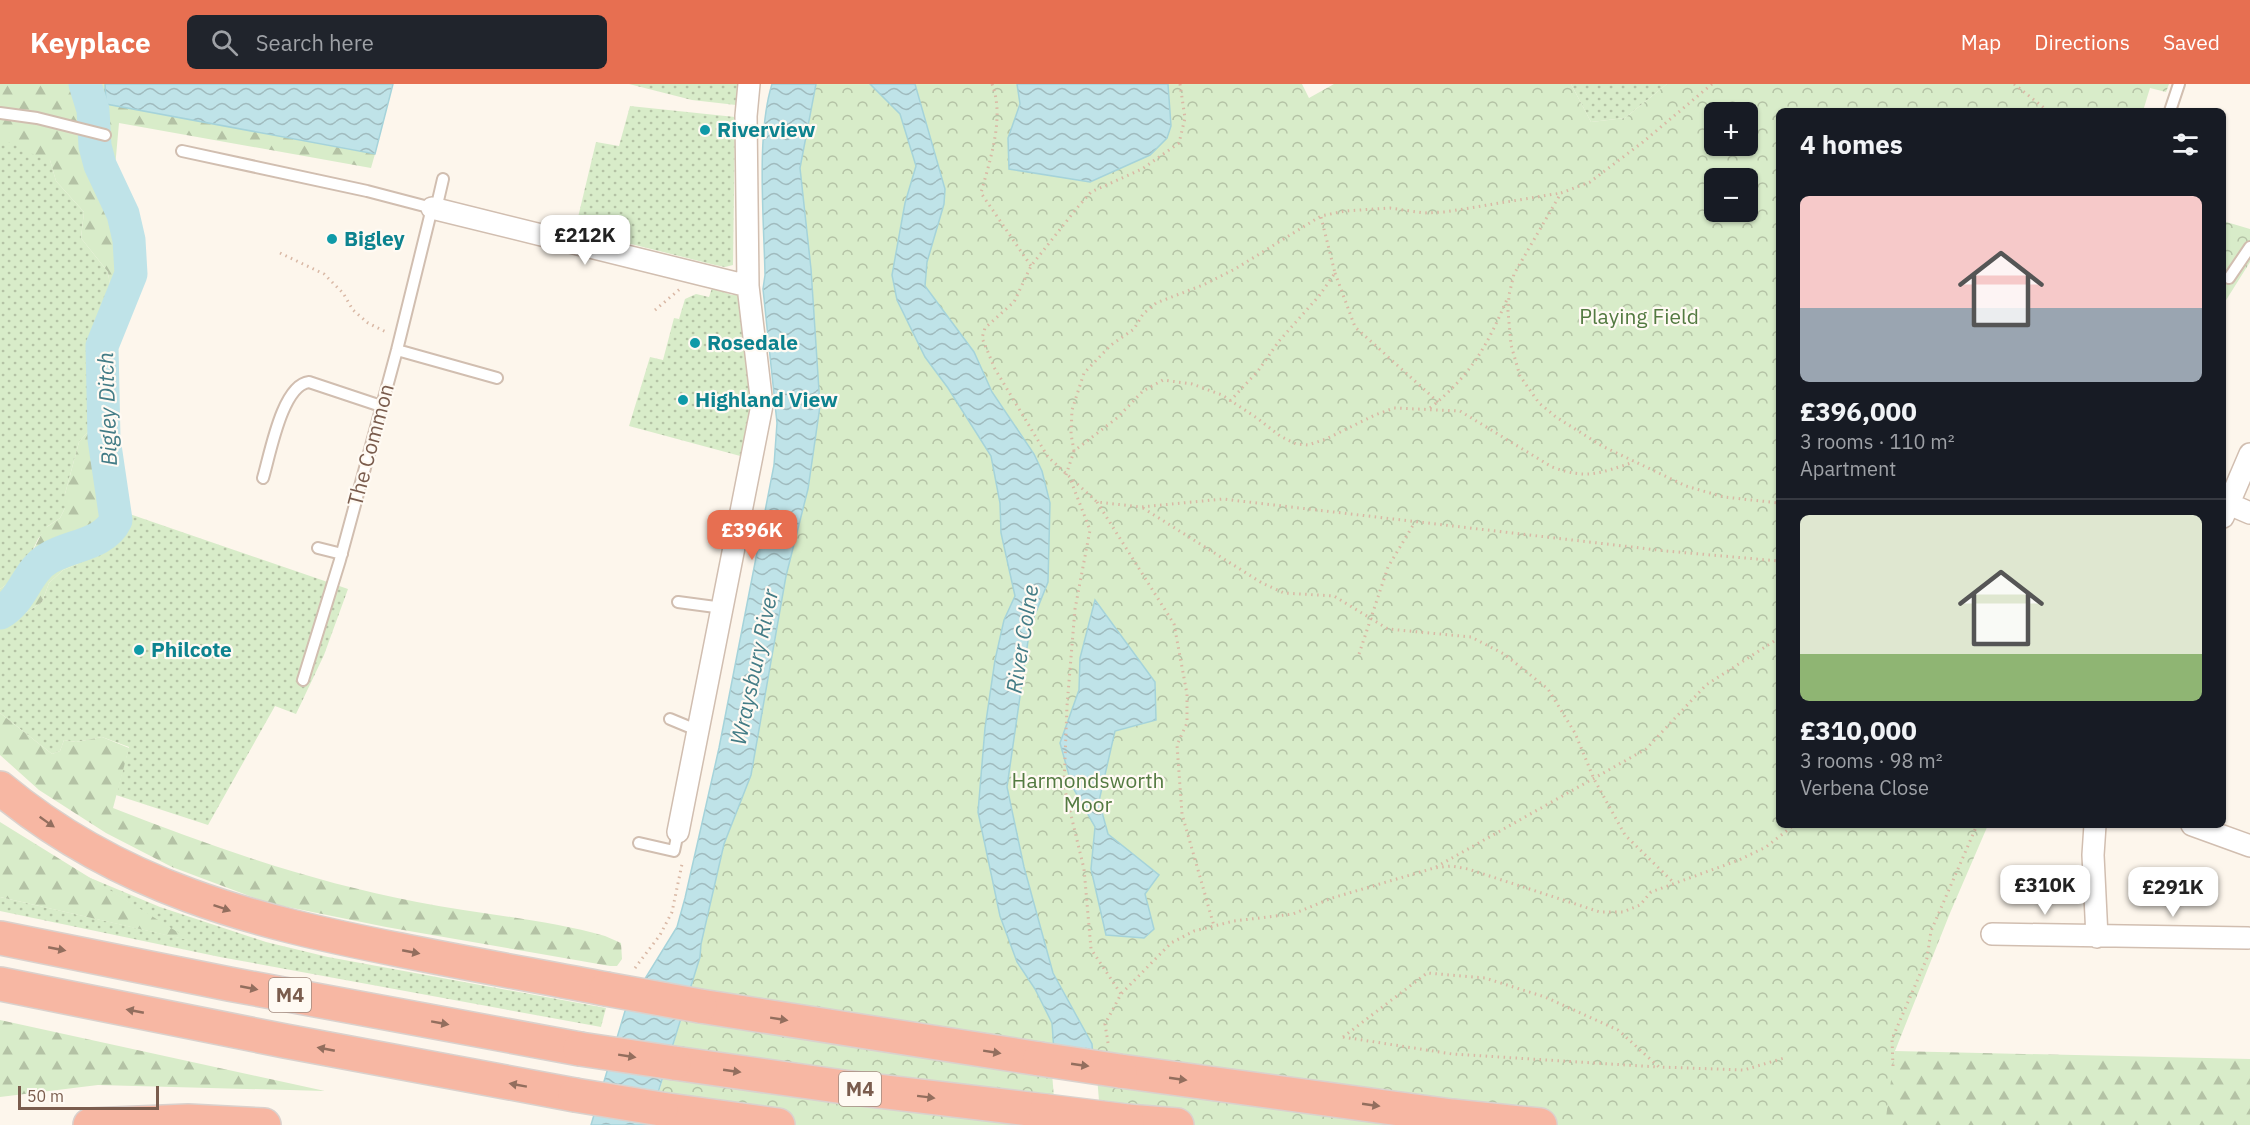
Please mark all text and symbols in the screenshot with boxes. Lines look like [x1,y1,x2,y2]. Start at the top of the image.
search box [187,15,607,69]
text: Keyplace [30,24,151,61]
icon: search [208,26,241,59]
text: Search here [256,28,374,57]
text: Map [1961,28,2001,56]
text: Directions [2034,28,2130,56]
text: Saved [2163,28,2220,56]
map controls [1704,102,1758,222]
button: + [1704,102,1758,156]
place label: Riverview [717,115,816,143]
marker: Riverview [698,123,712,137]
text: 4 homes [1800,127,1903,161]
icon: filters [2169,128,2202,161]
button: − [1704,168,1758,222]
pin: £212K [543,215,627,266]
text: £212K [554,221,616,248]
place label: Bigley [344,224,406,252]
marker: Bigley [325,232,339,246]
icon: home [1947,235,2055,343]
park label: Playing Field [1579,302,1699,330]
place label: Rosedale [707,328,798,356]
marker: Rosedale [688,336,702,350]
water label: Bigley Ditch [90,352,123,466]
street label: The Common [340,380,400,509]
place label: Highland View [695,385,838,413]
marker: Highland View [676,393,690,407]
text: £396,000 [1800,394,1917,428]
text: 3 rooms · 110 m² [1800,428,1955,455]
text: Apartment [1800,455,1896,482]
pin: £396K [710,510,794,561]
text: £396K [721,516,783,543]
icon: home [1947,554,2055,662]
water label: River Colne [999,583,1044,695]
water label: Wraysbury River [723,585,784,747]
place label: Philcote [151,635,232,663]
marker: Philcote [132,643,146,657]
text: £310,000 [1800,713,1917,747]
text: 3 rooms · 98 m² [1800,747,1943,774]
park label: Harmondsworth Moor [1012,766,1164,818]
text: Verbena Close [1800,774,1929,801]
one-way arrow [39,816,55,827]
pin: £310K [2003,865,2087,916]
pin: £291K [2131,867,2215,918]
text: £310K [2014,871,2076,898]
text: £291K [2142,873,2204,900]
one-way arrow [213,903,231,913]
one-way arrow [48,945,67,955]
one-way arrow [402,948,421,957]
road number: M4 [269,978,311,1012]
one-way arrow [239,984,258,993]
one-way arrow [125,1006,144,1015]
one-way arrow [769,1015,788,1024]
one-way arrow [431,1019,450,1028]
one-way arrow [316,1044,335,1053]
one-way arrow [983,1048,1002,1057]
one-way arrow [618,1051,637,1060]
one-way arrow [1071,1061,1090,1070]
one-way arrow [723,1067,742,1076]
road number: M4 [839,1072,881,1106]
one-way arrow [1169,1075,1188,1084]
one-way arrow [508,1080,527,1089]
scale bar [18,1083,159,1110]
text: 50 m [27,1086,64,1106]
one-way arrow [916,1092,935,1102]
one-way arrow [1362,1101,1381,1110]

